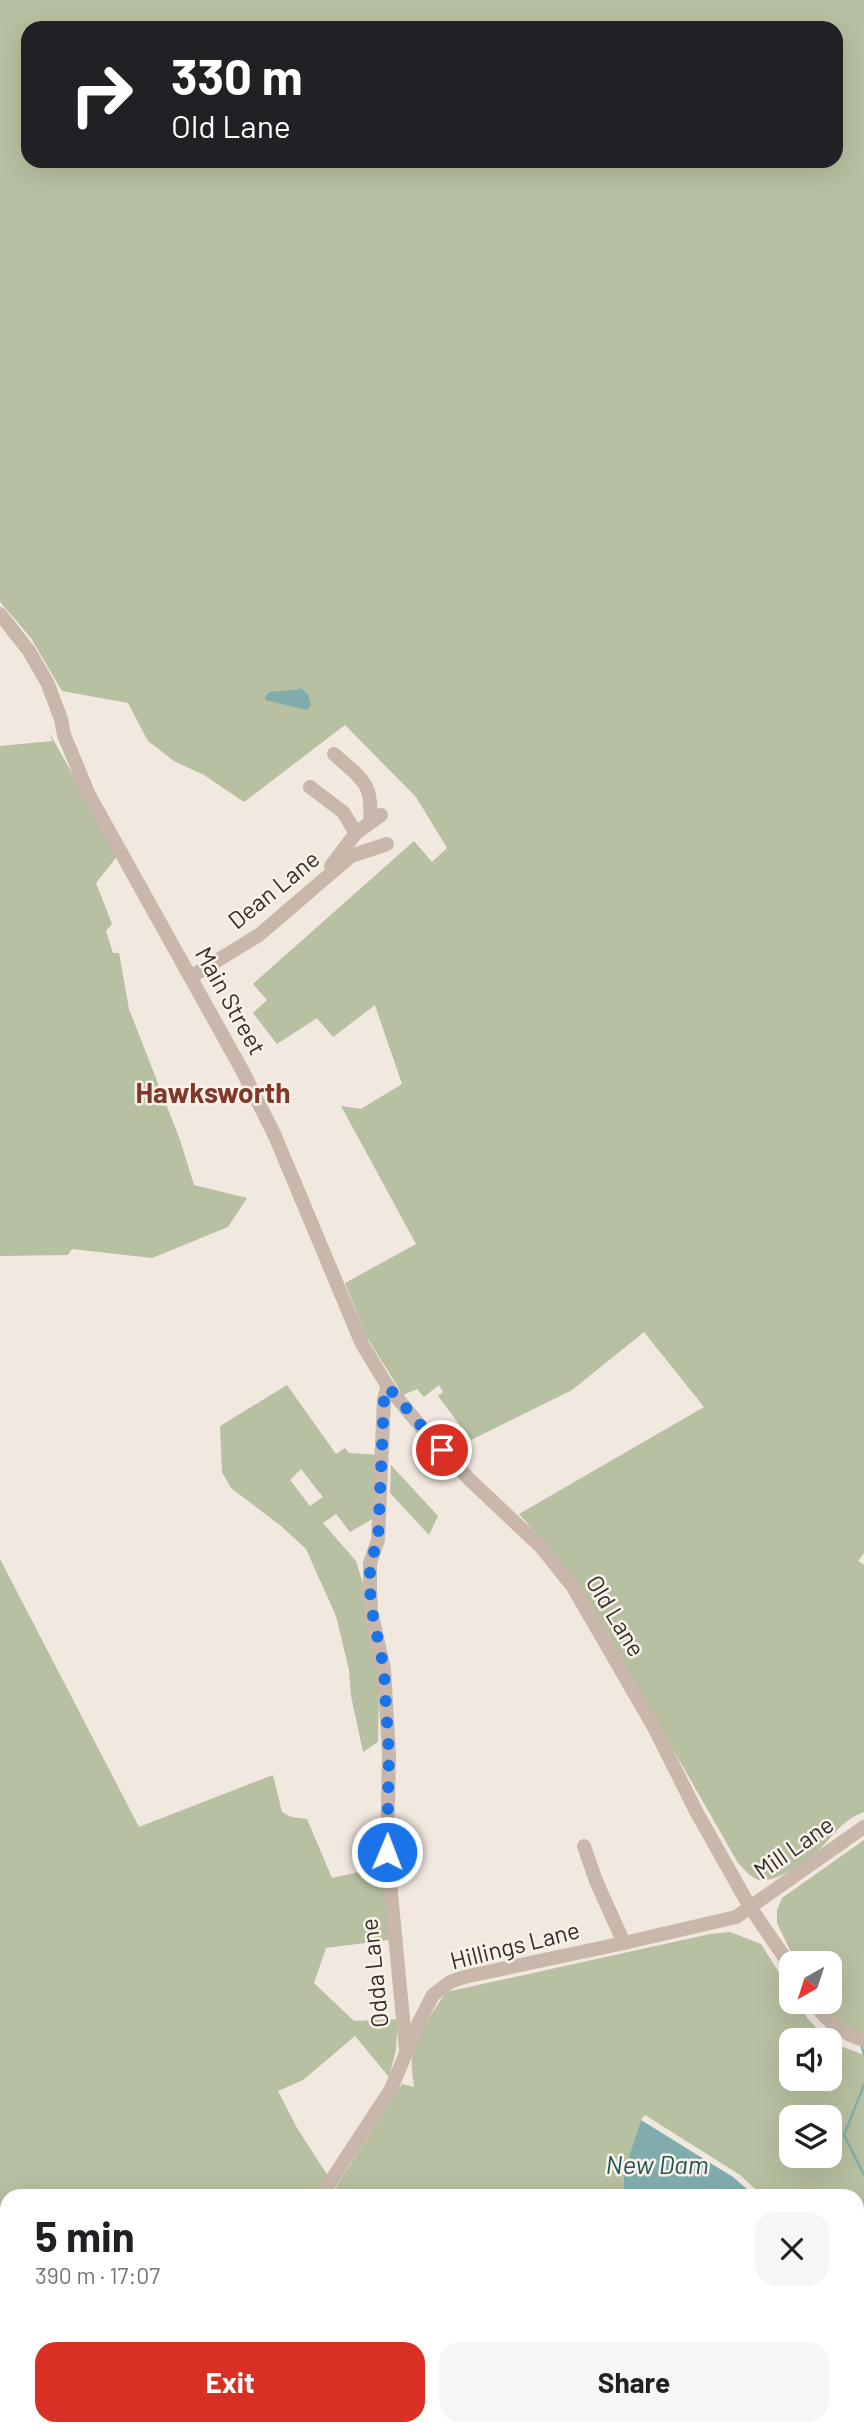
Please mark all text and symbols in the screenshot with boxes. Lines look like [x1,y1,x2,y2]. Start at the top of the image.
text: 330 m [171,46,303,105]
icon: right [56,49,147,140]
text: Old Lane [171,106,291,144]
street label: Dean Lane [222,843,325,934]
street label: Main Street [190,941,273,1059]
district label: Hawksworth [135,1075,291,1109]
pin [412,1420,472,1480]
icon: arrive [423,1431,461,1469]
street label: Old Lane [581,1569,652,1661]
street label: Mill Lane [748,1809,839,1885]
position arrow [350,1815,424,1889]
street label: Hillings Lane [447,1914,582,1975]
street label: Odda Lane [353,1917,394,2029]
north arrow [779,1951,842,2014]
map controls [779,1951,842,2168]
button: sound [779,2028,842,2091]
button: layers [779,2105,842,2168]
water label: New Dam [605,2148,709,2179]
text: 5 min [35,2210,135,2260]
button: close [755,2212,829,2286]
text: 390 m · 17:07 [35,2261,160,2289]
button: Exit [35,2342,425,2422]
button: Share [439,2342,829,2422]

